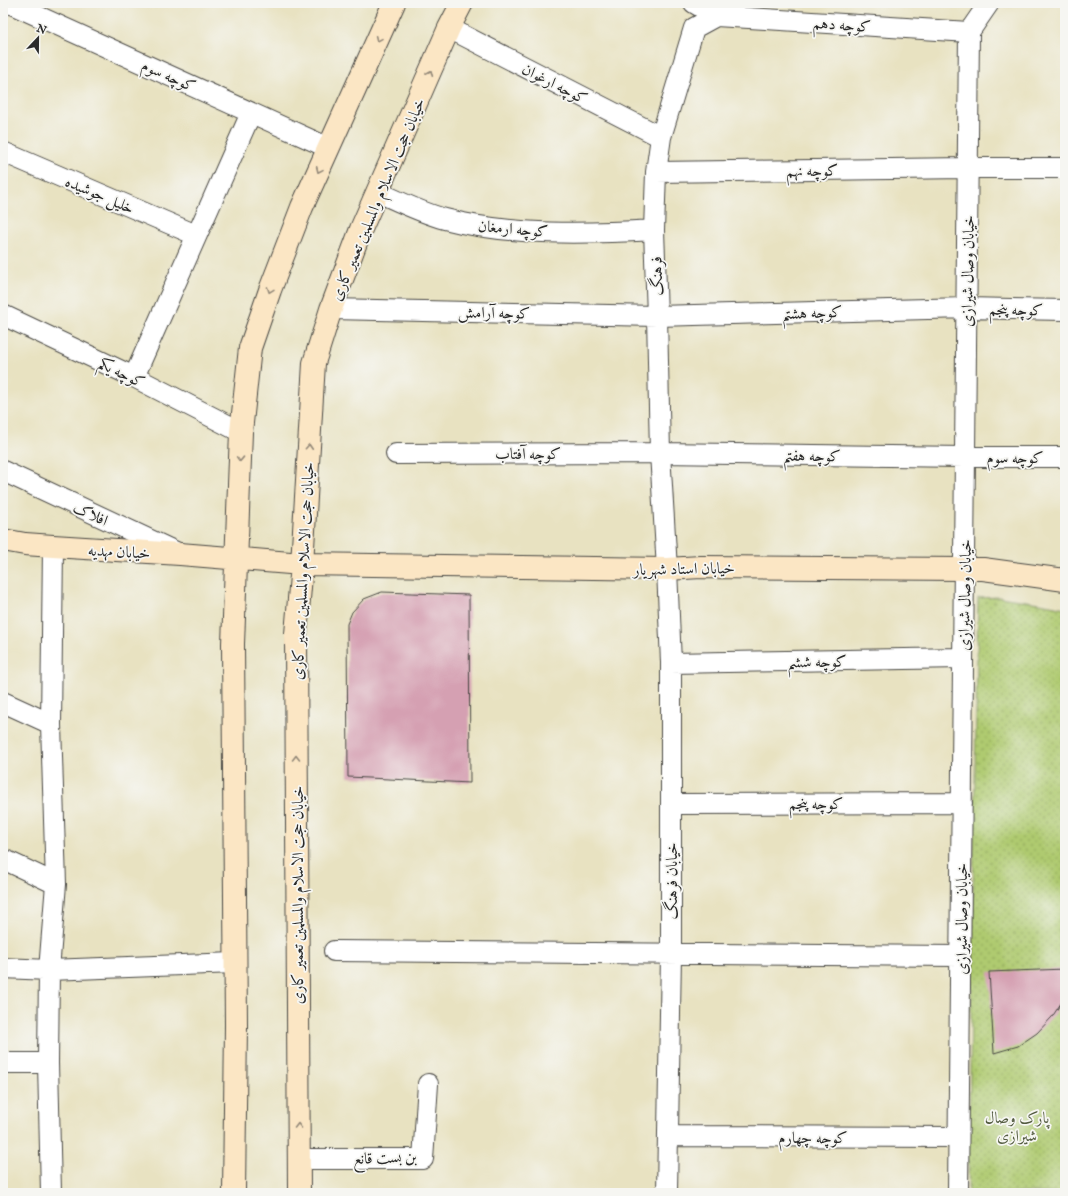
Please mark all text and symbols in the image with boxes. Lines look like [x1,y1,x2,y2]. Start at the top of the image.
street label: کوچه دهم [812,14,872,42]
north arrow [18,18,58,58]
text: N [33,21,49,38]
one-way arrow [375,34,383,42]
street label: کوچه سوم [137,56,198,100]
street label: کوچه ارغوان [518,60,590,110]
one-way arrow [425,70,433,78]
street label: خیابان حجت الاسلام والمسلمین تعمیر کاری [327,95,433,305]
street label: کوچه نهم [786,162,838,186]
one-way arrow [316,166,324,173]
street label: خلیل جوشیده [62,172,137,219]
street label: خیابان وصال شیرازی [958,215,980,327]
street label: کوچه ارمغان [477,217,549,243]
street label: فرهنگ [645,256,669,296]
one-way arrow [266,287,275,294]
street label: کوچه پنجم [988,301,1043,325]
street label: کوچه آرامش [458,302,530,325]
street label: کوچه هشتم [781,303,843,330]
street label: کوچه یکم [93,354,148,397]
one-way arrow [305,444,314,450]
street label: کوچه آفتاب [495,444,561,465]
street label: کوچه هفتم [783,446,841,472]
street label: کوچه سوم [986,449,1044,472]
one-way arrow [236,456,244,462]
street label: خیابان حجت الاسلام والمسلمین تعمیر کاری [288,462,323,681]
street label: افلاک [69,498,111,532]
street label: خیابان وصال شیرازی [955,539,977,651]
street label: خیابان مهدیه [87,541,151,565]
street label: خیابان استاد شهریار [631,559,735,581]
street label: کوچه ششم [787,652,847,679]
one-way arrow [292,755,301,761]
street label: خیابان حجت الاسلام والمسلمین تعمیر کاری [289,786,312,1004]
street label: کوچه پنجم [789,795,843,819]
street label: خیابان فرهنگ [661,843,683,919]
street label: خیابان وصال شیرازی [953,863,973,975]
park label: پارک وصال شیرازی [985,1109,1050,1147]
one-way arrow [294,1123,303,1129]
street label: کوچه چهارم [778,1129,848,1152]
street label: بن بست قانع [353,1148,417,1174]

